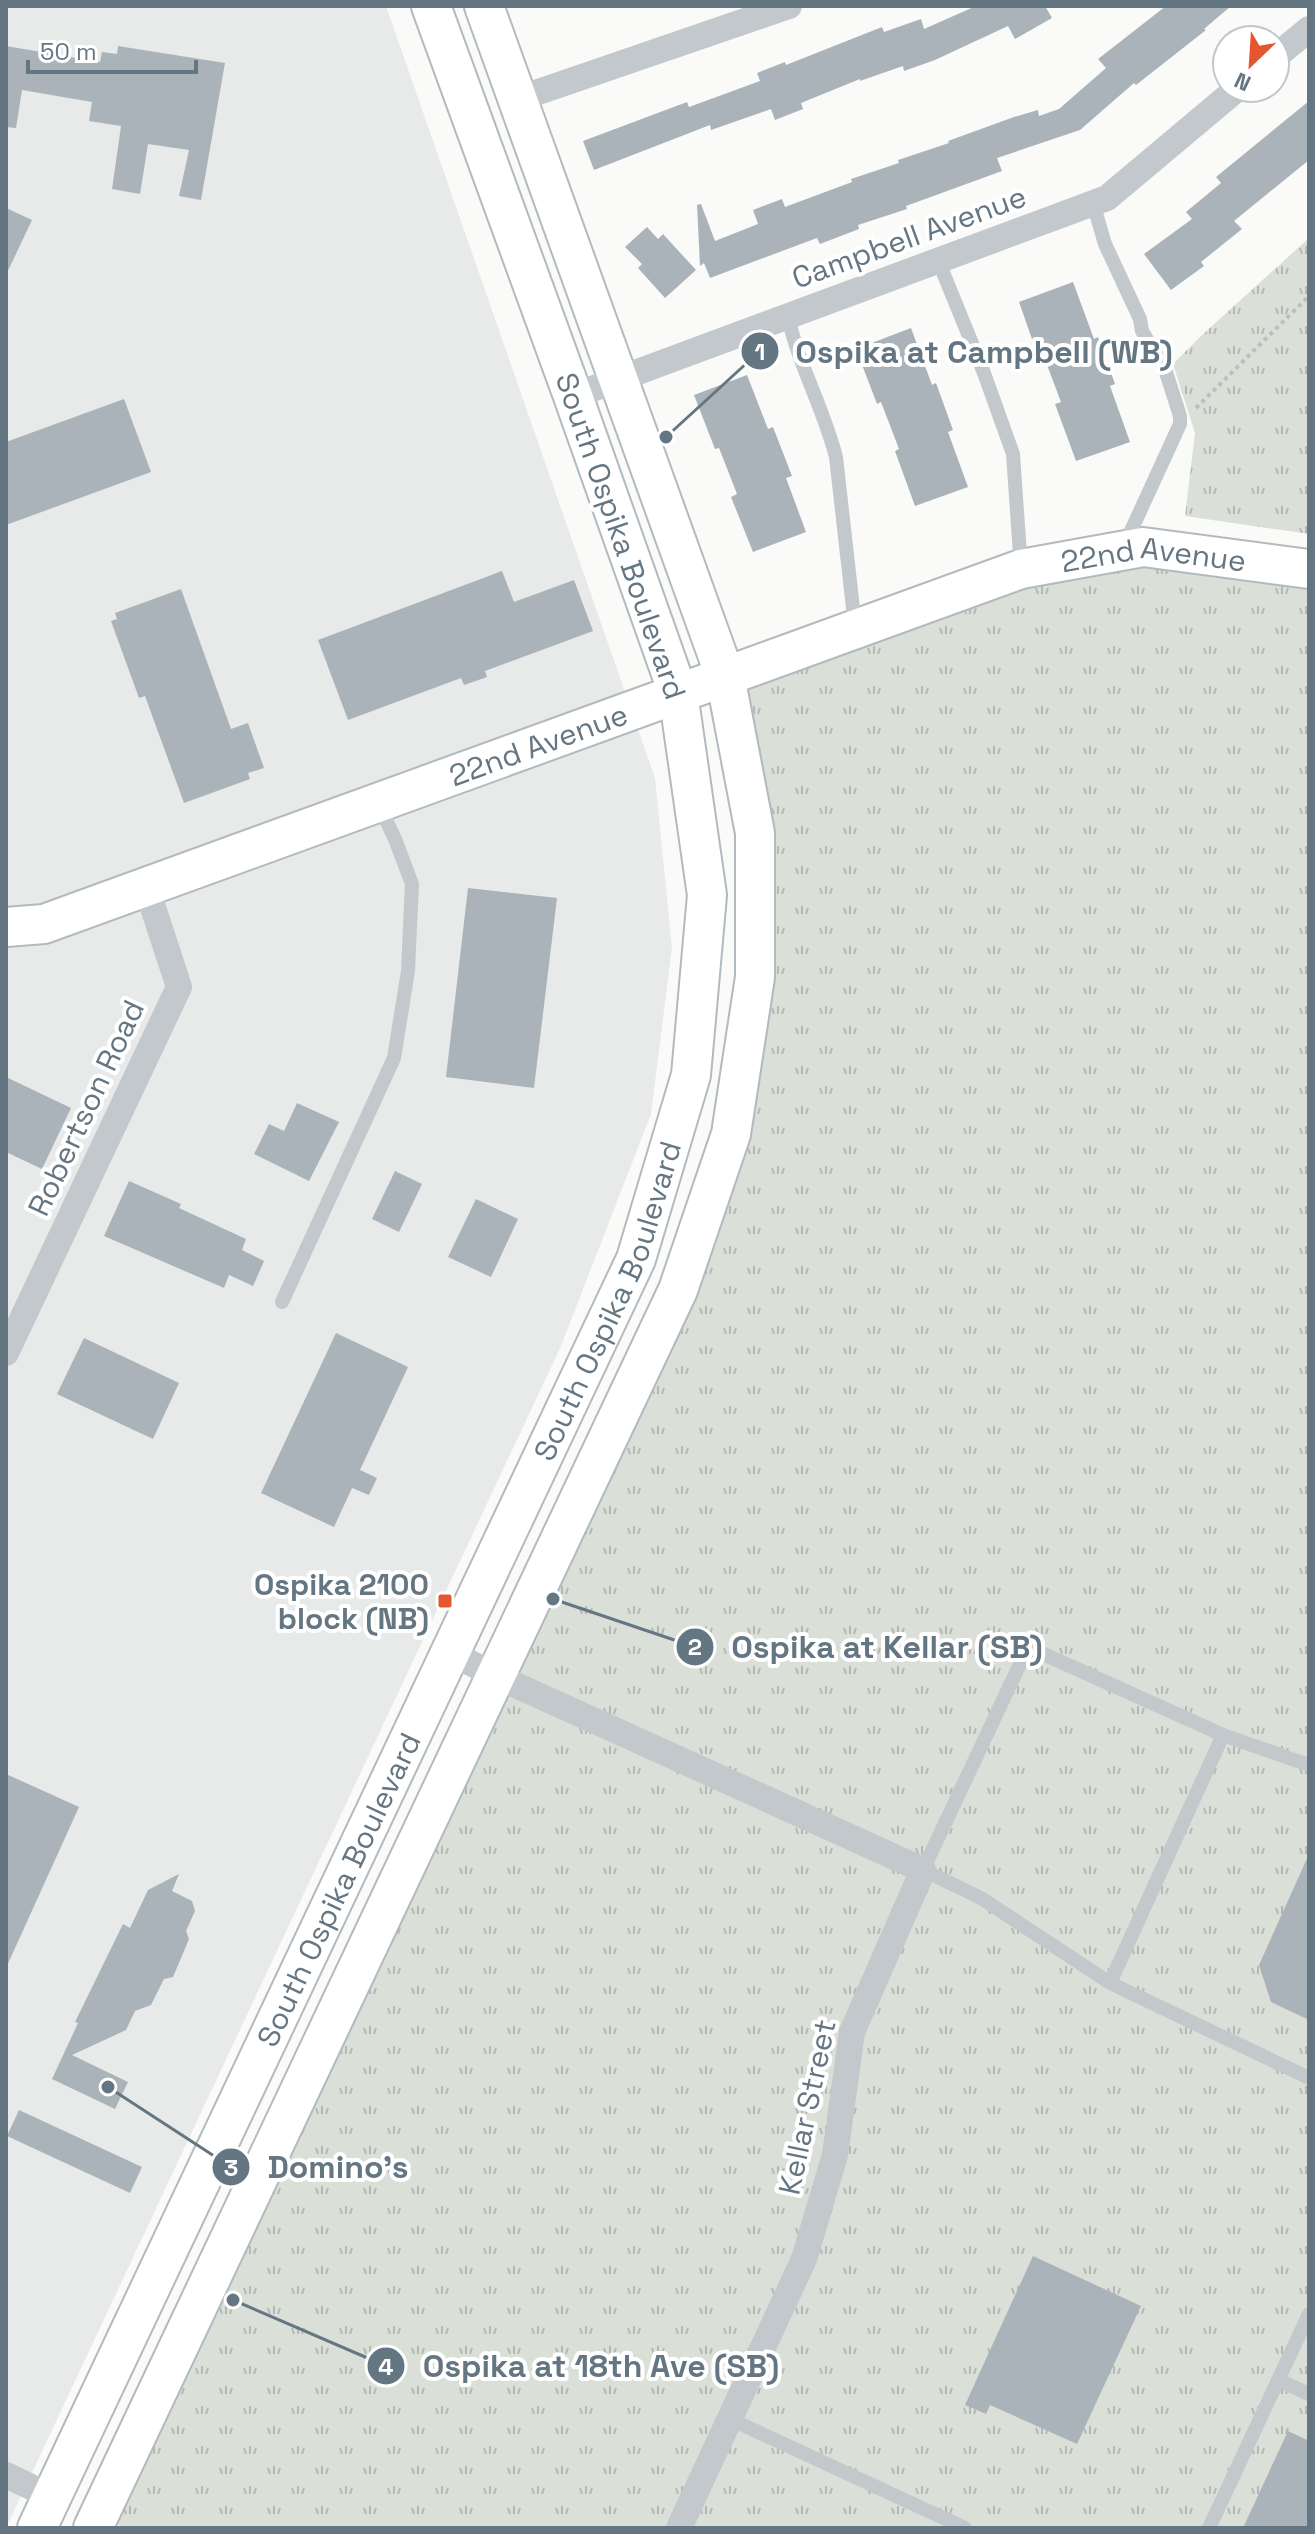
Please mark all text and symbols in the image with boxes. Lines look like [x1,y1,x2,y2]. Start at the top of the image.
scale bar [28,24,196,74]
north arrow [1211,24,1291,104]
text: 50 m [40,36,97,67]
text: N [1230,66,1255,98]
street label: Campbell Avenue [786,176,1032,298]
callout: Ospika at Campbell (WB) [740,323,1189,379]
text: Ospika at Campbell (WB) [795,332,1173,372]
text: 1 [755,336,765,367]
street label: South Ospika Boulevard [547,368,695,704]
street label: 22nd Avenue [1058,527,1249,581]
street label: 22nd Avenue [444,694,633,795]
street label: Robertson Road [19,994,153,1222]
street label: South Ospika Boulevard [524,1136,690,1467]
place label: Ospika 2100 block (NB) [254,1565,429,1638]
marker: Ospika 2100 block (NB) [436,1592,454,1610]
callout: Ospika at Kellar (SB) [675,1619,1059,1675]
text: Ospika at Kellar (SB) [731,1627,1043,1667]
text: 2 [688,1631,702,1662]
street label: South Ospika Boulevard [248,1726,429,2053]
street label: Kellar Street [769,2016,845,2198]
callout: Domino's [211,2139,424,2195]
text: Domino's [267,2147,409,2187]
text: 3 [224,2152,238,2183]
callout: Ospika at 18th Ave (SB) [366,2338,795,2394]
text: Ospika at 18th Ave (SB) [423,2346,779,2386]
text: 4 [378,2351,394,2382]

